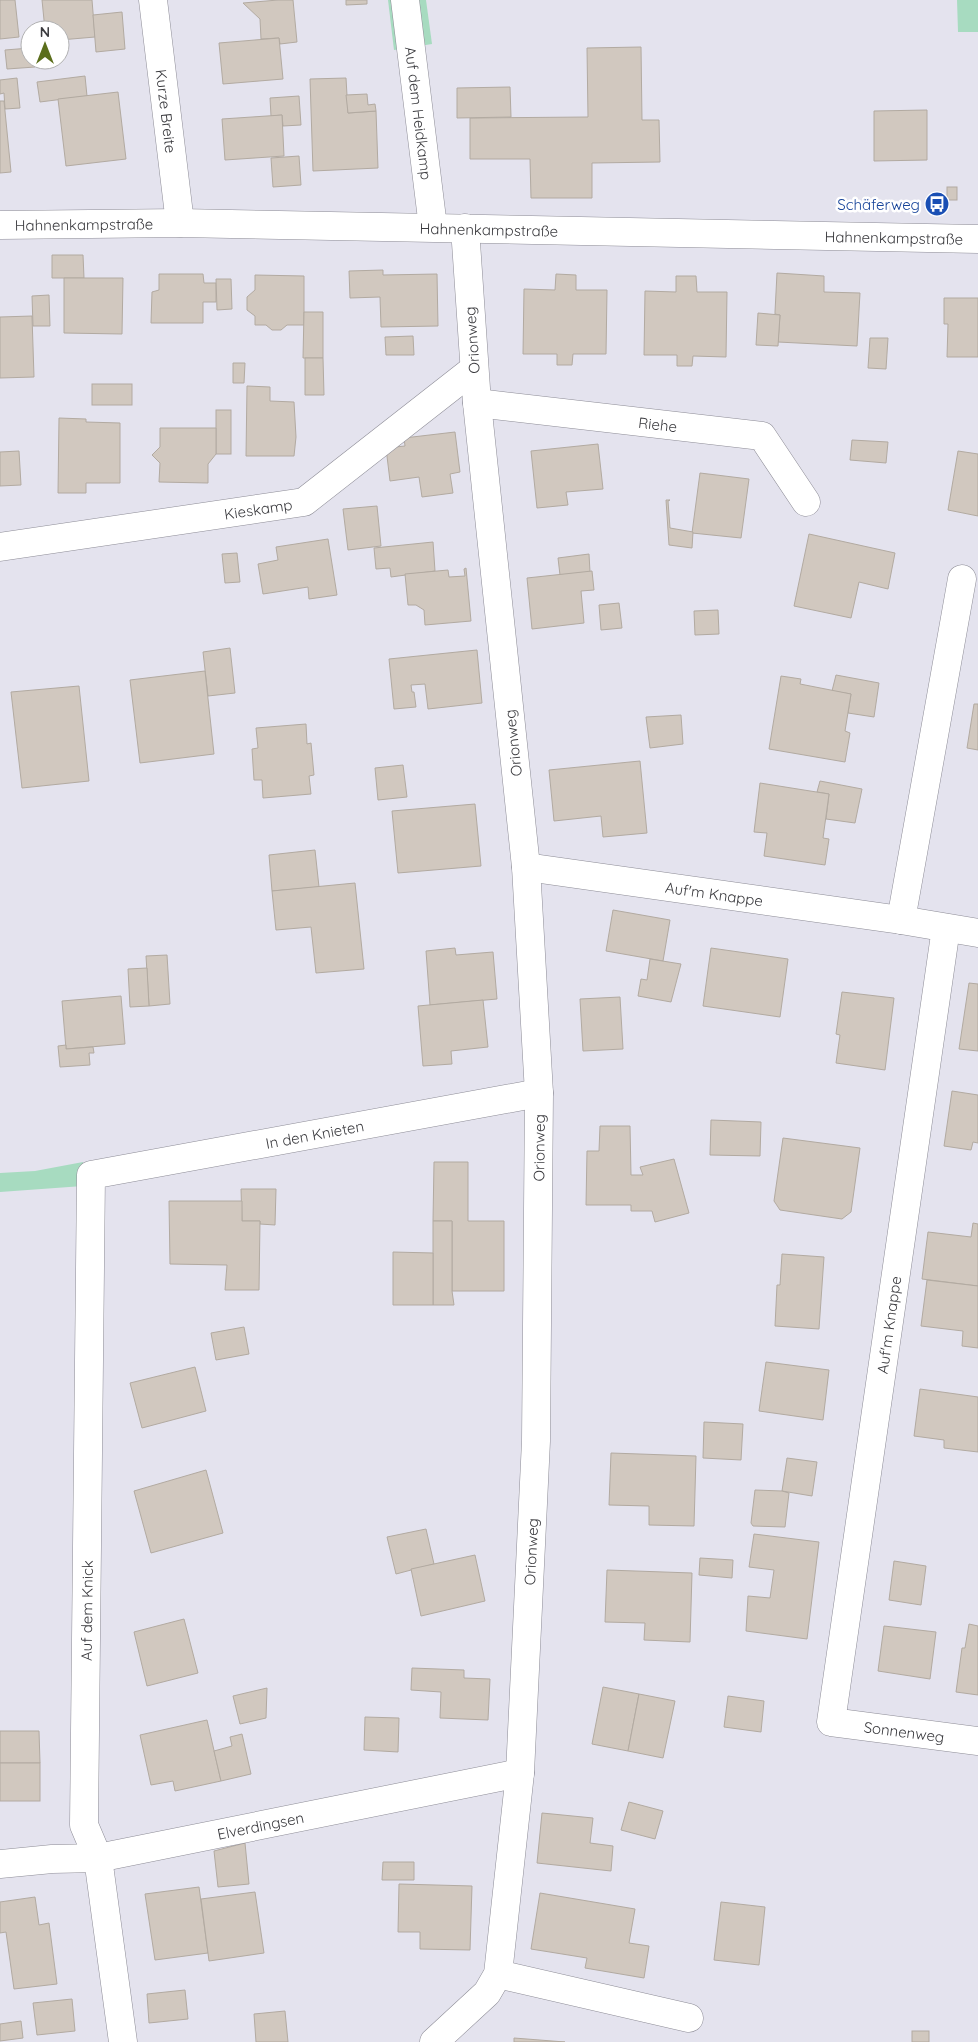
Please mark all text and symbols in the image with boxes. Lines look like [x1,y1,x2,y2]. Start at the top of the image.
north arrow [20,20,70,70]
text: N [40,23,50,41]
street label: Auf dem Heidkamp [401,45,437,181]
street label: Kurze Breite [152,68,181,154]
bus stop icon: Schäferweg [924,191,950,217]
place label: Schäferweg [837,195,920,214]
street label: Hahnenkampstraße [15,214,153,234]
street label: Hahnenkampstraße [419,218,558,240]
street label: Hahnenkampstraße [824,226,963,248]
street label: Orionweg [460,306,484,374]
street label: Riehe [637,412,678,436]
street label: Kieskamp [223,494,294,523]
street label: Orionweg [500,709,526,777]
street label: Auf'm Knappe [664,877,764,910]
street label: Orionweg [529,1114,548,1181]
street label: In den Knieten [264,1116,365,1152]
street label: Auf'm Knappe [873,1275,905,1375]
street label: Orionweg [520,1518,542,1586]
street label: Auf dem Knick [76,1560,96,1661]
street label: Sonnenweg [863,1717,946,1746]
street label: Elverdingsen [216,1807,305,1843]

